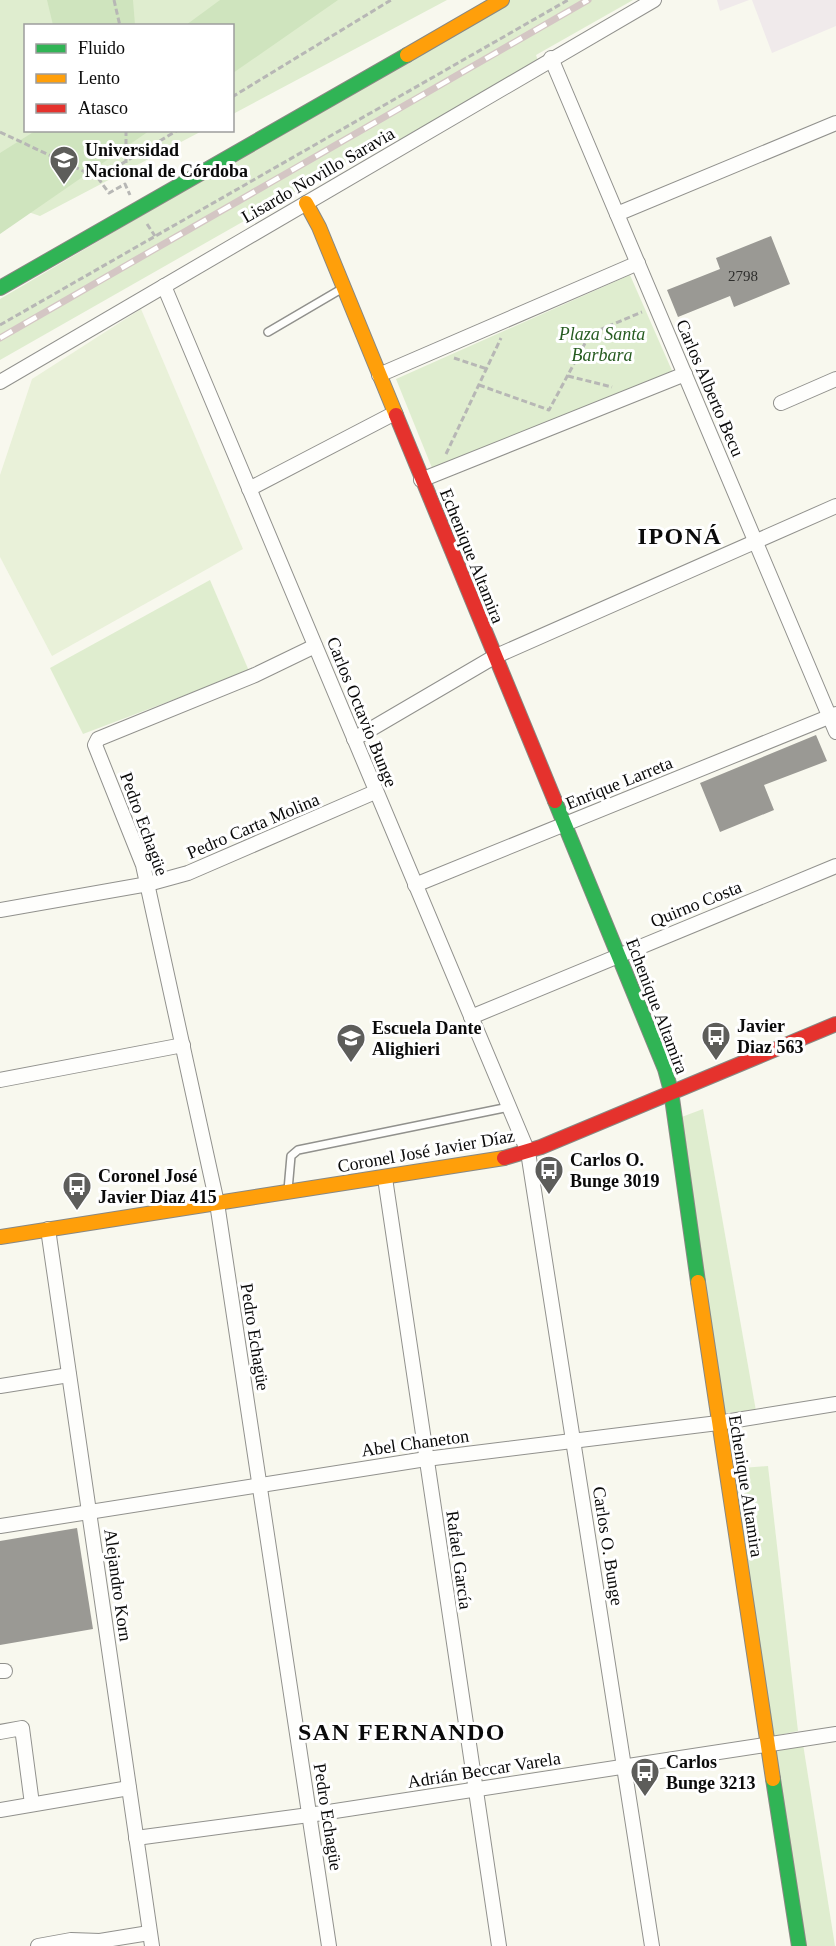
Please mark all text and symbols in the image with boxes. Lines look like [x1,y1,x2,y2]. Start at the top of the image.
legend [24,24,234,132]
text: Fluido [78,38,125,58]
text: Lento [78,68,120,88]
text: Atasco [78,98,128,118]
street label: Lisardo Novillo Saravia [238,123,398,227]
place label: Universidad Nacional de Córdoba [85,140,248,181]
school or university icon: Universidad Nacional de Córdoba [48,144,80,186]
house number: 2798 [728,268,758,284]
street label: Carlos Alberto Becu [672,316,748,460]
park label: Plaza Santa Barbara [558,324,645,365]
street label: Echenique Altamira [436,486,508,626]
district label: IPONÁ [638,523,722,549]
street label: Carlos Octavio Bunge [323,634,401,790]
street label: Enrique Larreta [563,752,675,814]
street label: Pedro Echagüe [116,770,172,878]
street label: Pedro Carta Molina [184,789,322,863]
street label: Quirno Costa [648,877,744,931]
street label: Echenique Altamira [622,935,692,1077]
place label: Javier Diaz 563 [737,1016,804,1057]
place label: Escuela Dante Alighieri [372,1018,482,1059]
bus stop icon: Javier Diaz 563 [700,1020,732,1062]
school or university icon: Escuela Dante Alighieri [335,1022,367,1064]
street label: Coronel José Javier Díaz [336,1126,516,1176]
place label: Carlos O. Bunge 3019 [570,1150,660,1191]
bus stop icon: Carlos O. Bunge 3019 [533,1154,565,1196]
place label: Coronel José Javier Diaz 415 [98,1166,217,1207]
bus stop icon: Coronel José Javier Diaz 415 [61,1170,93,1212]
street label: Pedro Echagüe [237,1282,273,1392]
street label: Echenique Altamira [725,1414,767,1558]
street label: Abel Chaneton [360,1426,470,1460]
street label: Carlos O. Bunge [589,1485,627,1607]
street label: Rafael García [442,1509,476,1611]
street label: Alejandro Korn [100,1527,136,1643]
district label: SAN FERNANDO [298,1719,506,1745]
street label: Adrián Beccar Varela [406,1748,562,1792]
place label: Carlos Bunge 3213 [666,1752,756,1793]
bus stop icon: Carlos Bunge 3213 [629,1756,661,1798]
street label: Pedro Echagüe [310,1762,346,1872]

